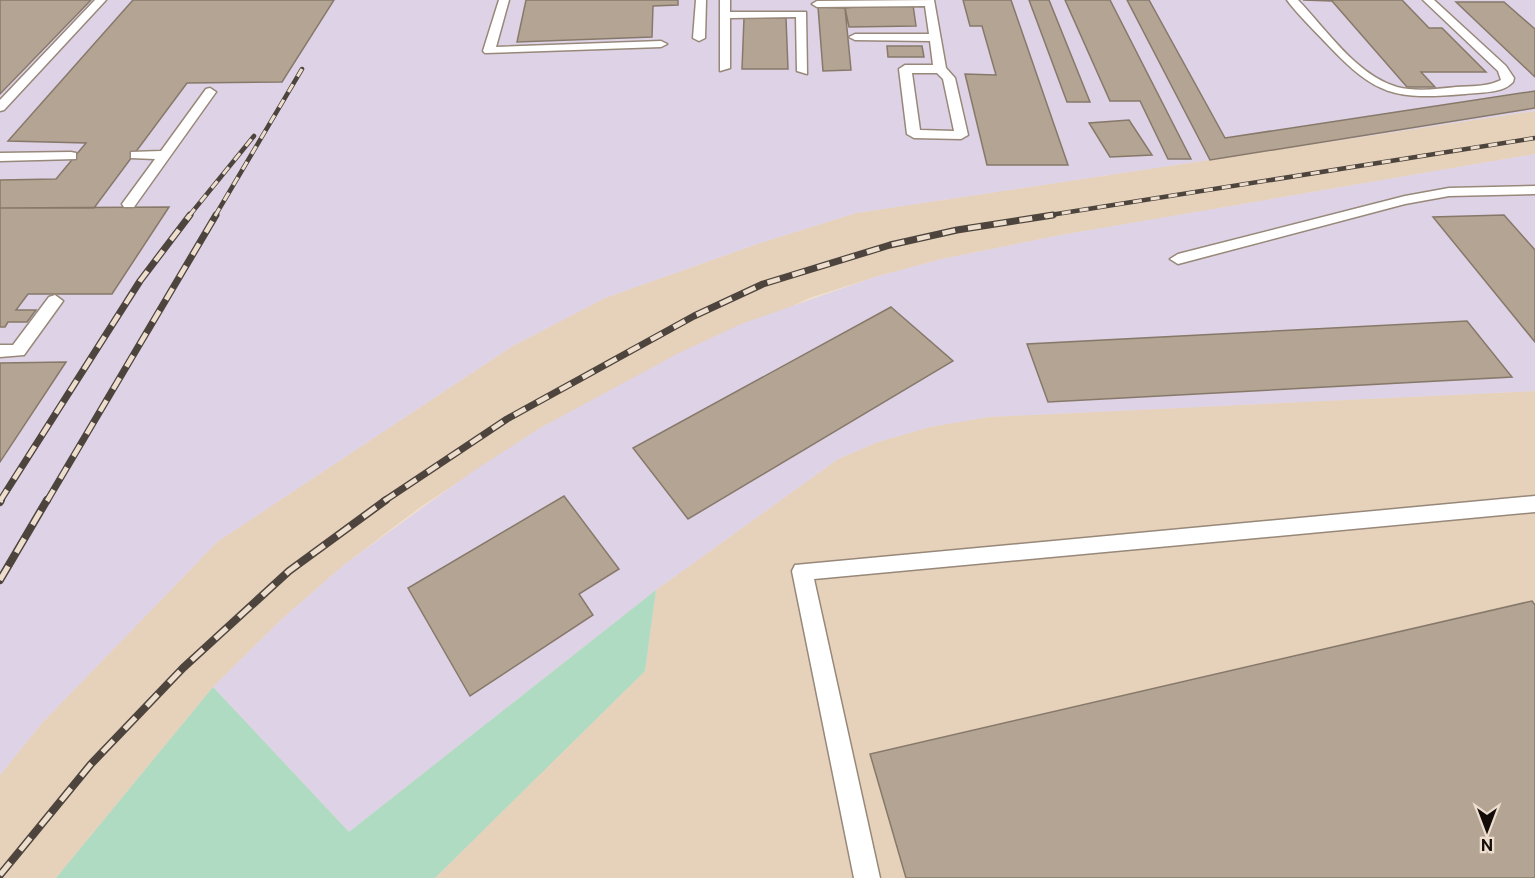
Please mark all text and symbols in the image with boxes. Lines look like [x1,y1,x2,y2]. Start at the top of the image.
north arrow [1457,800,1517,860]
text: N [1481,835,1493,854]

